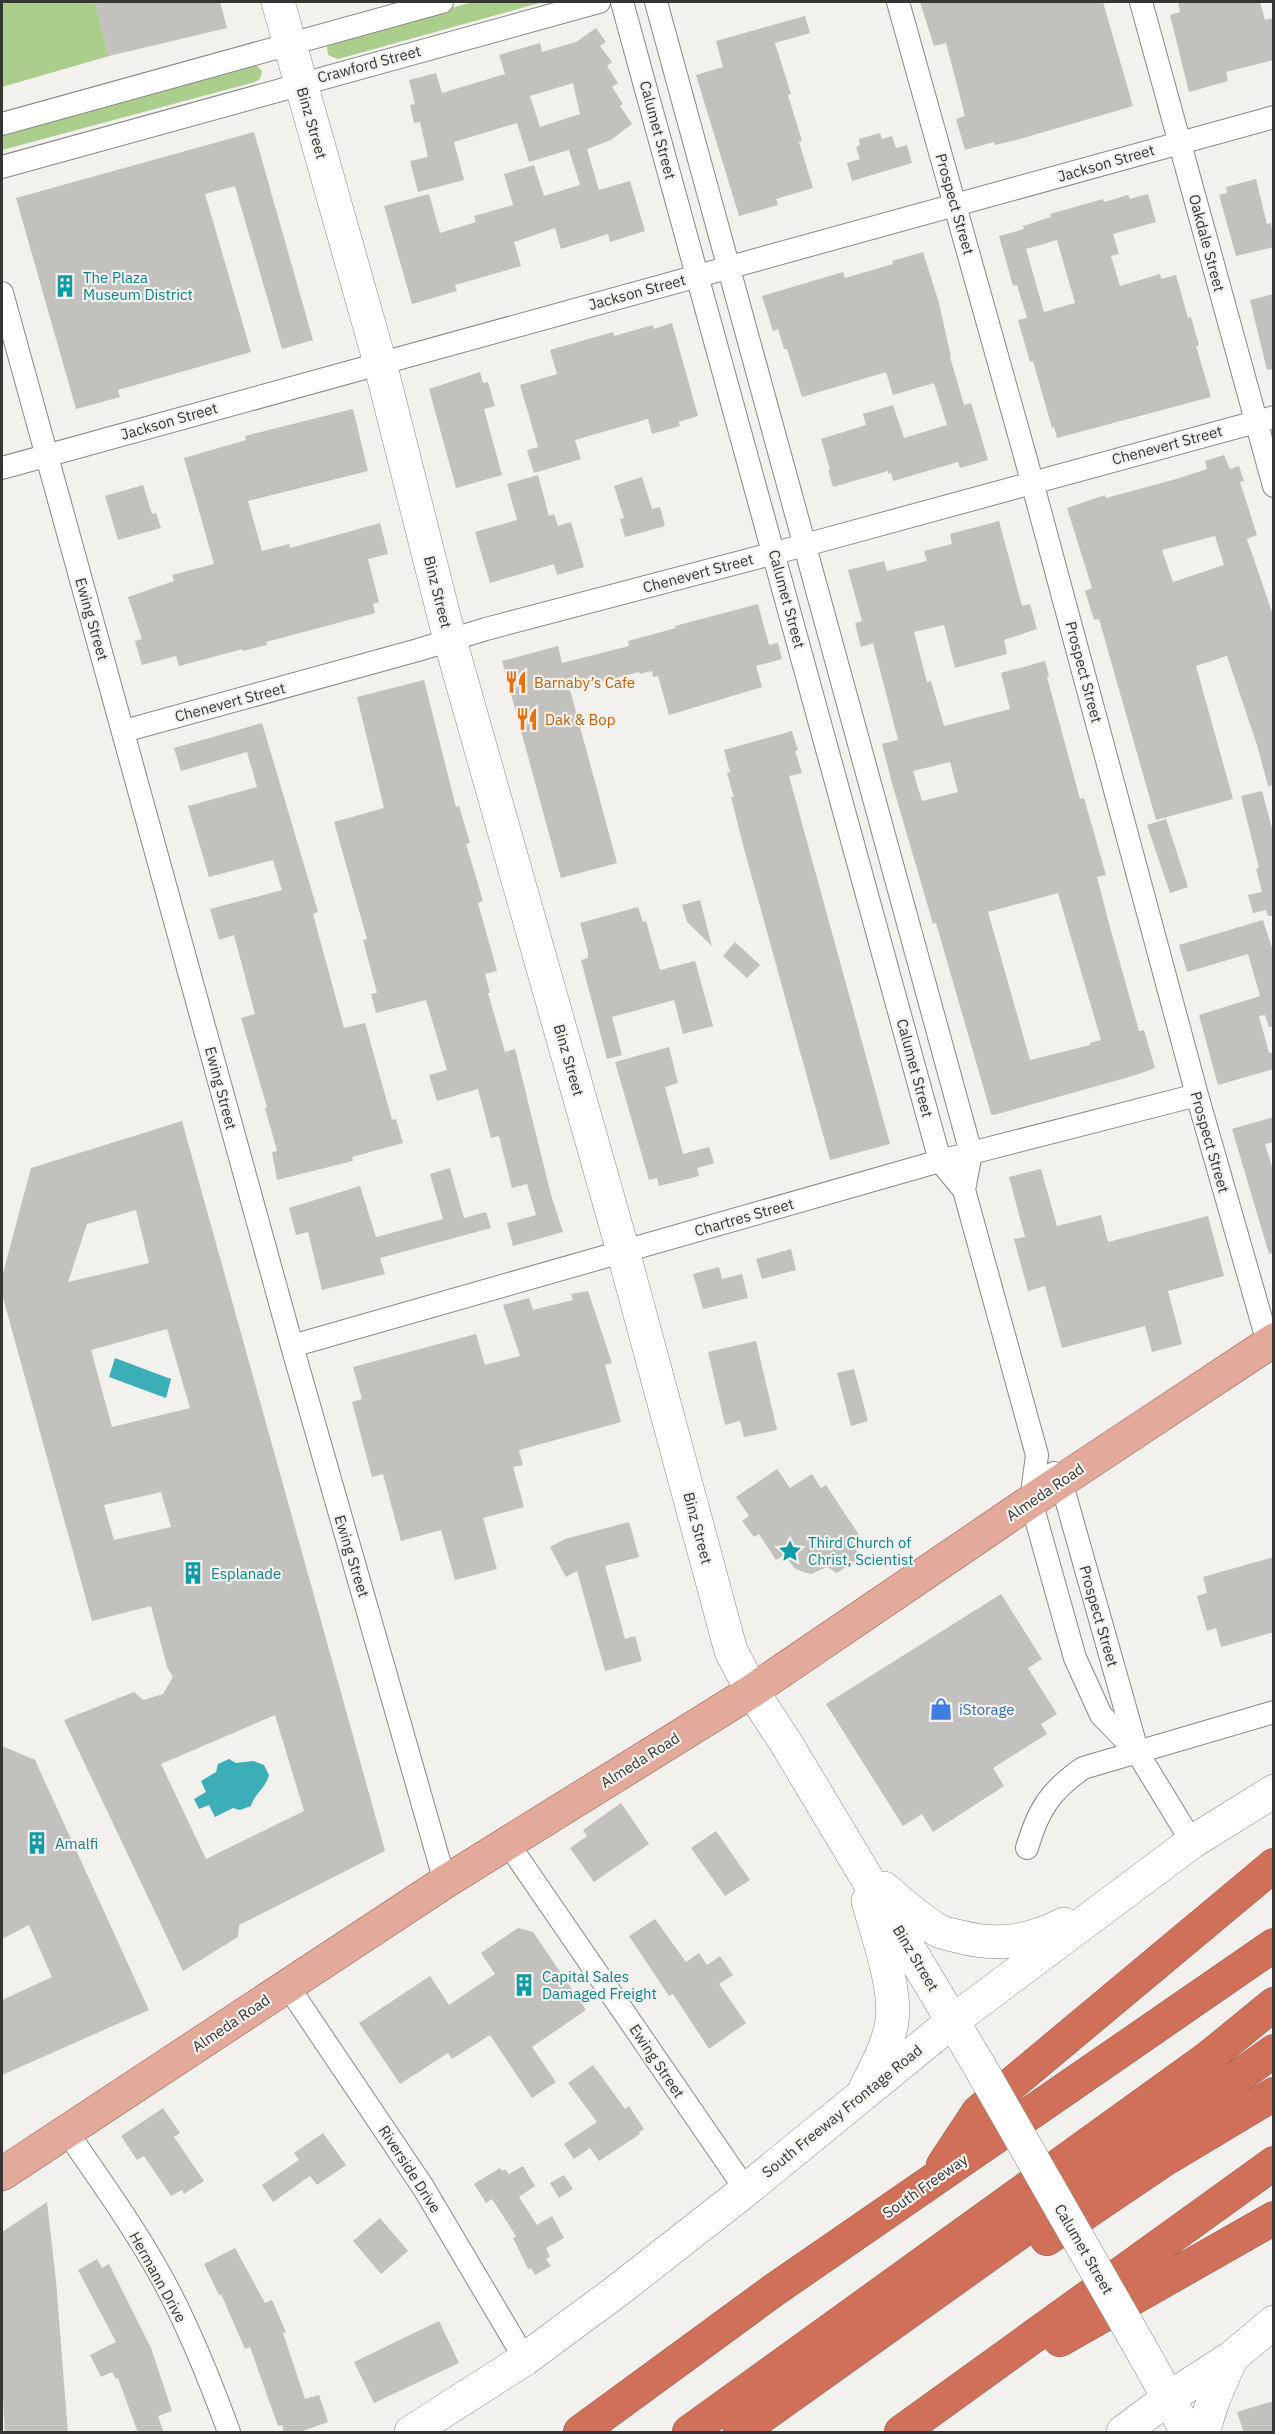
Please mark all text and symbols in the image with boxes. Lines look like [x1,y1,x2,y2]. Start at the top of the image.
street label: Crawford Street [315,41,423,87]
street label: Calumet Street [636,79,680,181]
street label: Binz Street [293,85,331,161]
street label: Jackson Street [1055,140,1157,186]
street label: Prospect Street [931,151,979,257]
street label: Oakdale Street [1185,192,1229,294]
place label: The Plaza Museum District [83,268,193,304]
street label: Jackson Street [586,270,688,314]
building icon: The Plaza Museum District [52,273,78,299]
street label: Jackson Street [118,398,220,444]
street label: Chenevert Street [1110,421,1224,469]
street label: Calumet Street [765,548,809,650]
street label: Chenevert Street [641,549,755,597]
street label: Binz Street [420,554,456,630]
street label: Ewing Street [71,575,113,663]
street label: Prospect Street [1061,619,1107,725]
restaurant icon: Barnaby’s Cafe [503,669,529,695]
place label: Barnaby’s Cafe [534,673,635,692]
street label: Chenevert Street [173,678,287,726]
restaurant icon: Dak & Bop [514,706,540,732]
place label: Dak & Bop [545,710,615,729]
street label: Calumet Street [893,1017,937,1119]
street label: Binz Street [550,1022,588,1098]
street label: Ewing Street [201,1044,241,1132]
street label: Prospect Street [1186,1089,1234,1195]
street label: Chartres Street [692,1194,796,1240]
street label: Almeda Road [1002,1459,1088,1525]
street label: Binz Street [679,1490,717,1566]
street label: Ewing Street [330,1513,374,1599]
place label: Third Church of Christ, Scientist [808,1533,913,1569]
place icon: Third Church of Christ, Scientist [777,1538,803,1564]
building icon: Esplanade [180,1560,206,1586]
street label: Prospect Street [1075,1563,1123,1669]
place label: Esplanade [211,1564,281,1583]
shop icon: iStorage [928,1696,954,1722]
place label: iStorage [959,1700,1015,1719]
street label: Almeda Road [597,1728,683,1792]
building icon: Amalfi [24,1830,50,1856]
place label: Amalfi [55,1834,98,1853]
street label: Binz Street [889,1922,943,1994]
place label: Capital Sales Damaged Freight [542,1967,657,2003]
building icon: Capital Sales Damaged Freight [511,1972,537,1998]
street label: Almeda Road [188,1990,274,2056]
street label: Ewing Street [625,2020,689,2102]
street label: South Freeway Frontage Road [758,2040,926,2182]
street label: Riverside Drive [375,2122,445,2216]
street label: South Freeway [879,2149,972,2222]
street label: Calumet Street [1050,2200,1118,2298]
street label: Hermann Drive [125,2228,191,2326]

